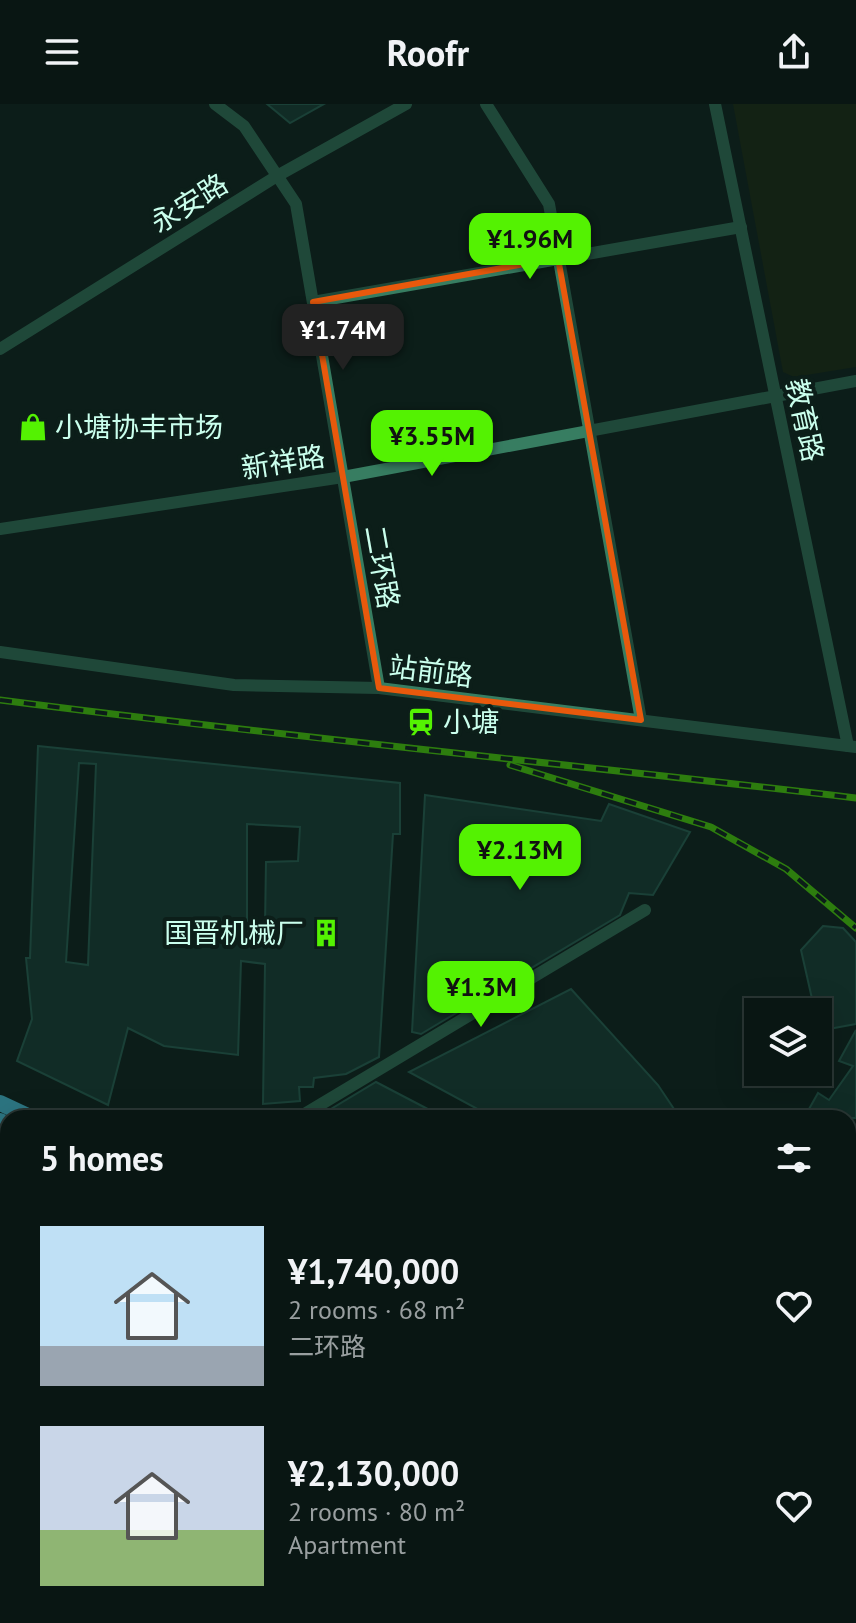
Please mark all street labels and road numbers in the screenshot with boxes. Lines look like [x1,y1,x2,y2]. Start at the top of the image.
street label: 永安路 [143,165,234,241]
street label: 教育路 [779,375,832,465]
street label: 新祥路 [239,437,327,486]
street label: 二环路 [357,522,408,611]
street label: 站前路 [387,647,475,694]

